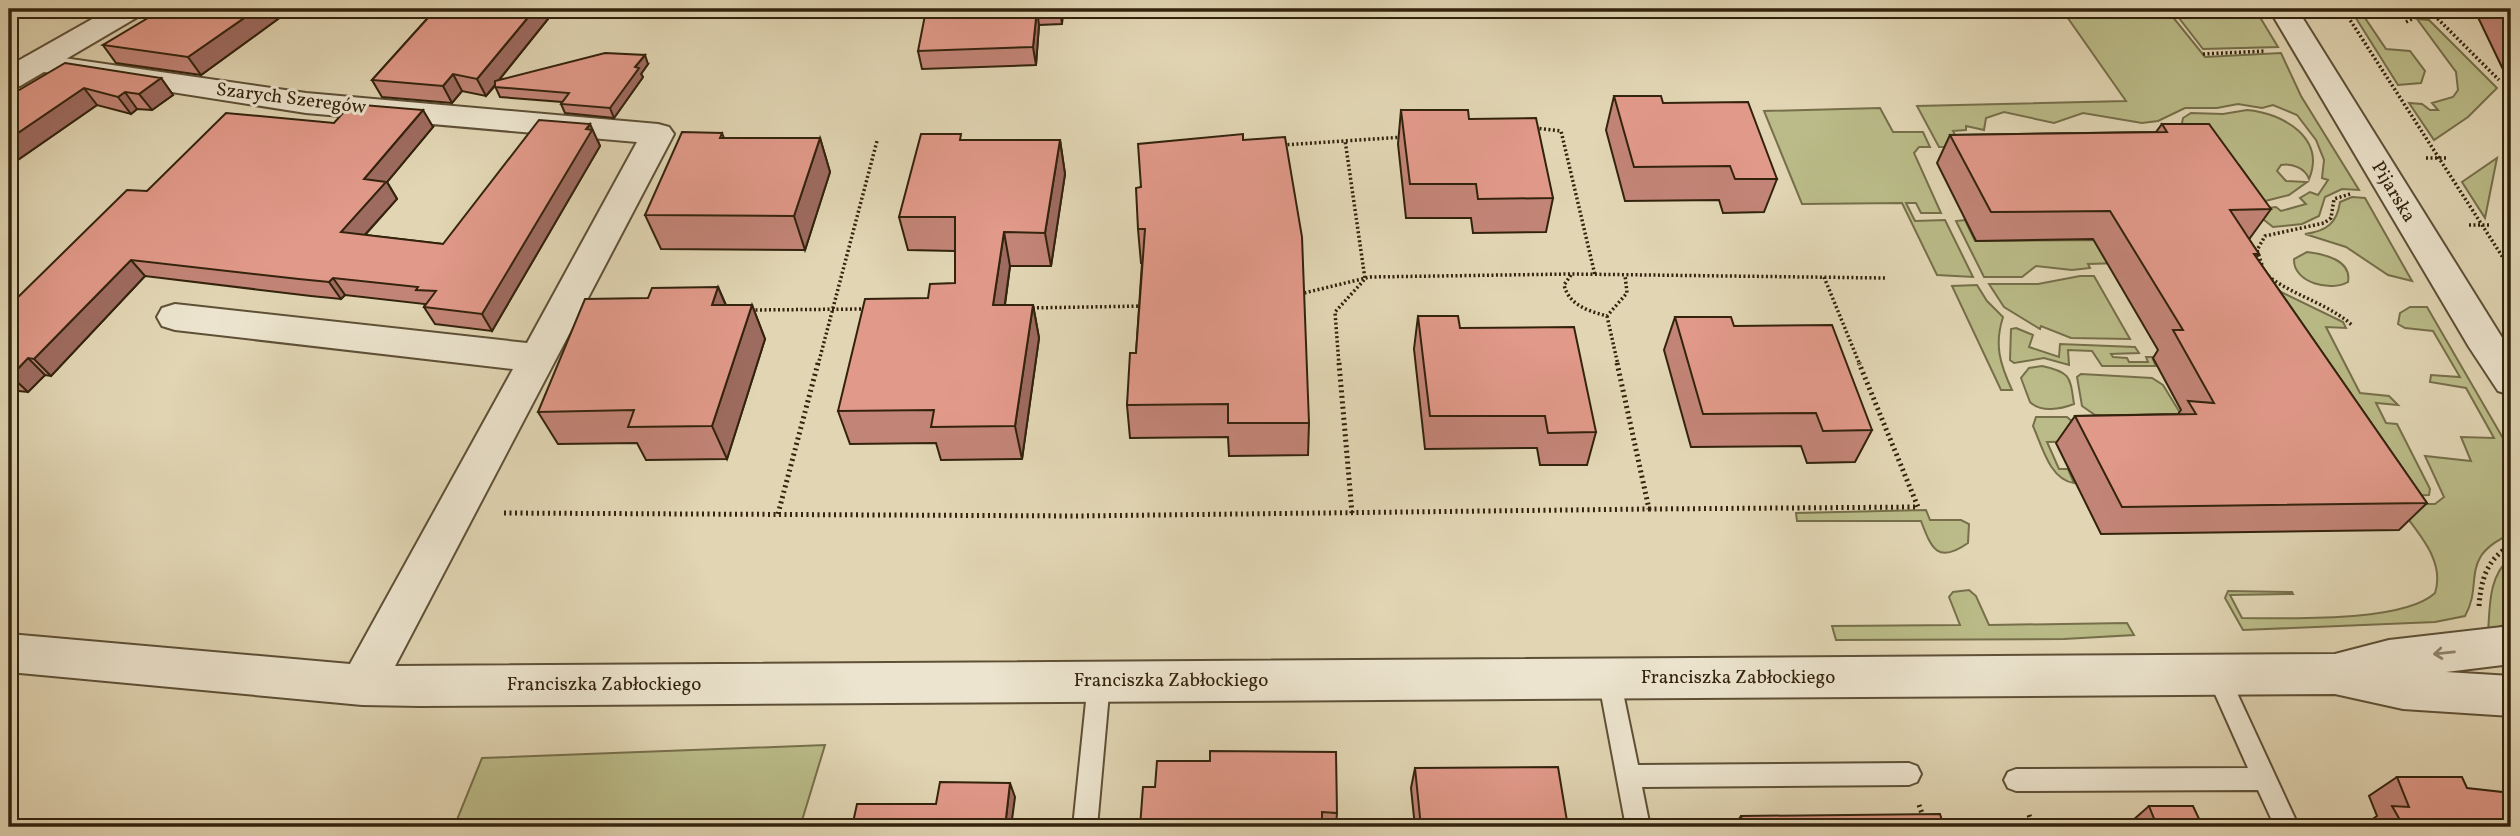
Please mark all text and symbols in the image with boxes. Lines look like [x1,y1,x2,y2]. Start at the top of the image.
street label: Szarych Szeregów [214,77,368,121]
street label: Pijarska [2365,156,2421,228]
one-way arrow [2433,647,2455,660]
street label: Franciszka Zabłockiego [1641,665,1835,691]
street label: Franciszka Zabłockiego [1074,668,1268,694]
street label: Franciszka Zabłockiego [507,672,701,698]

